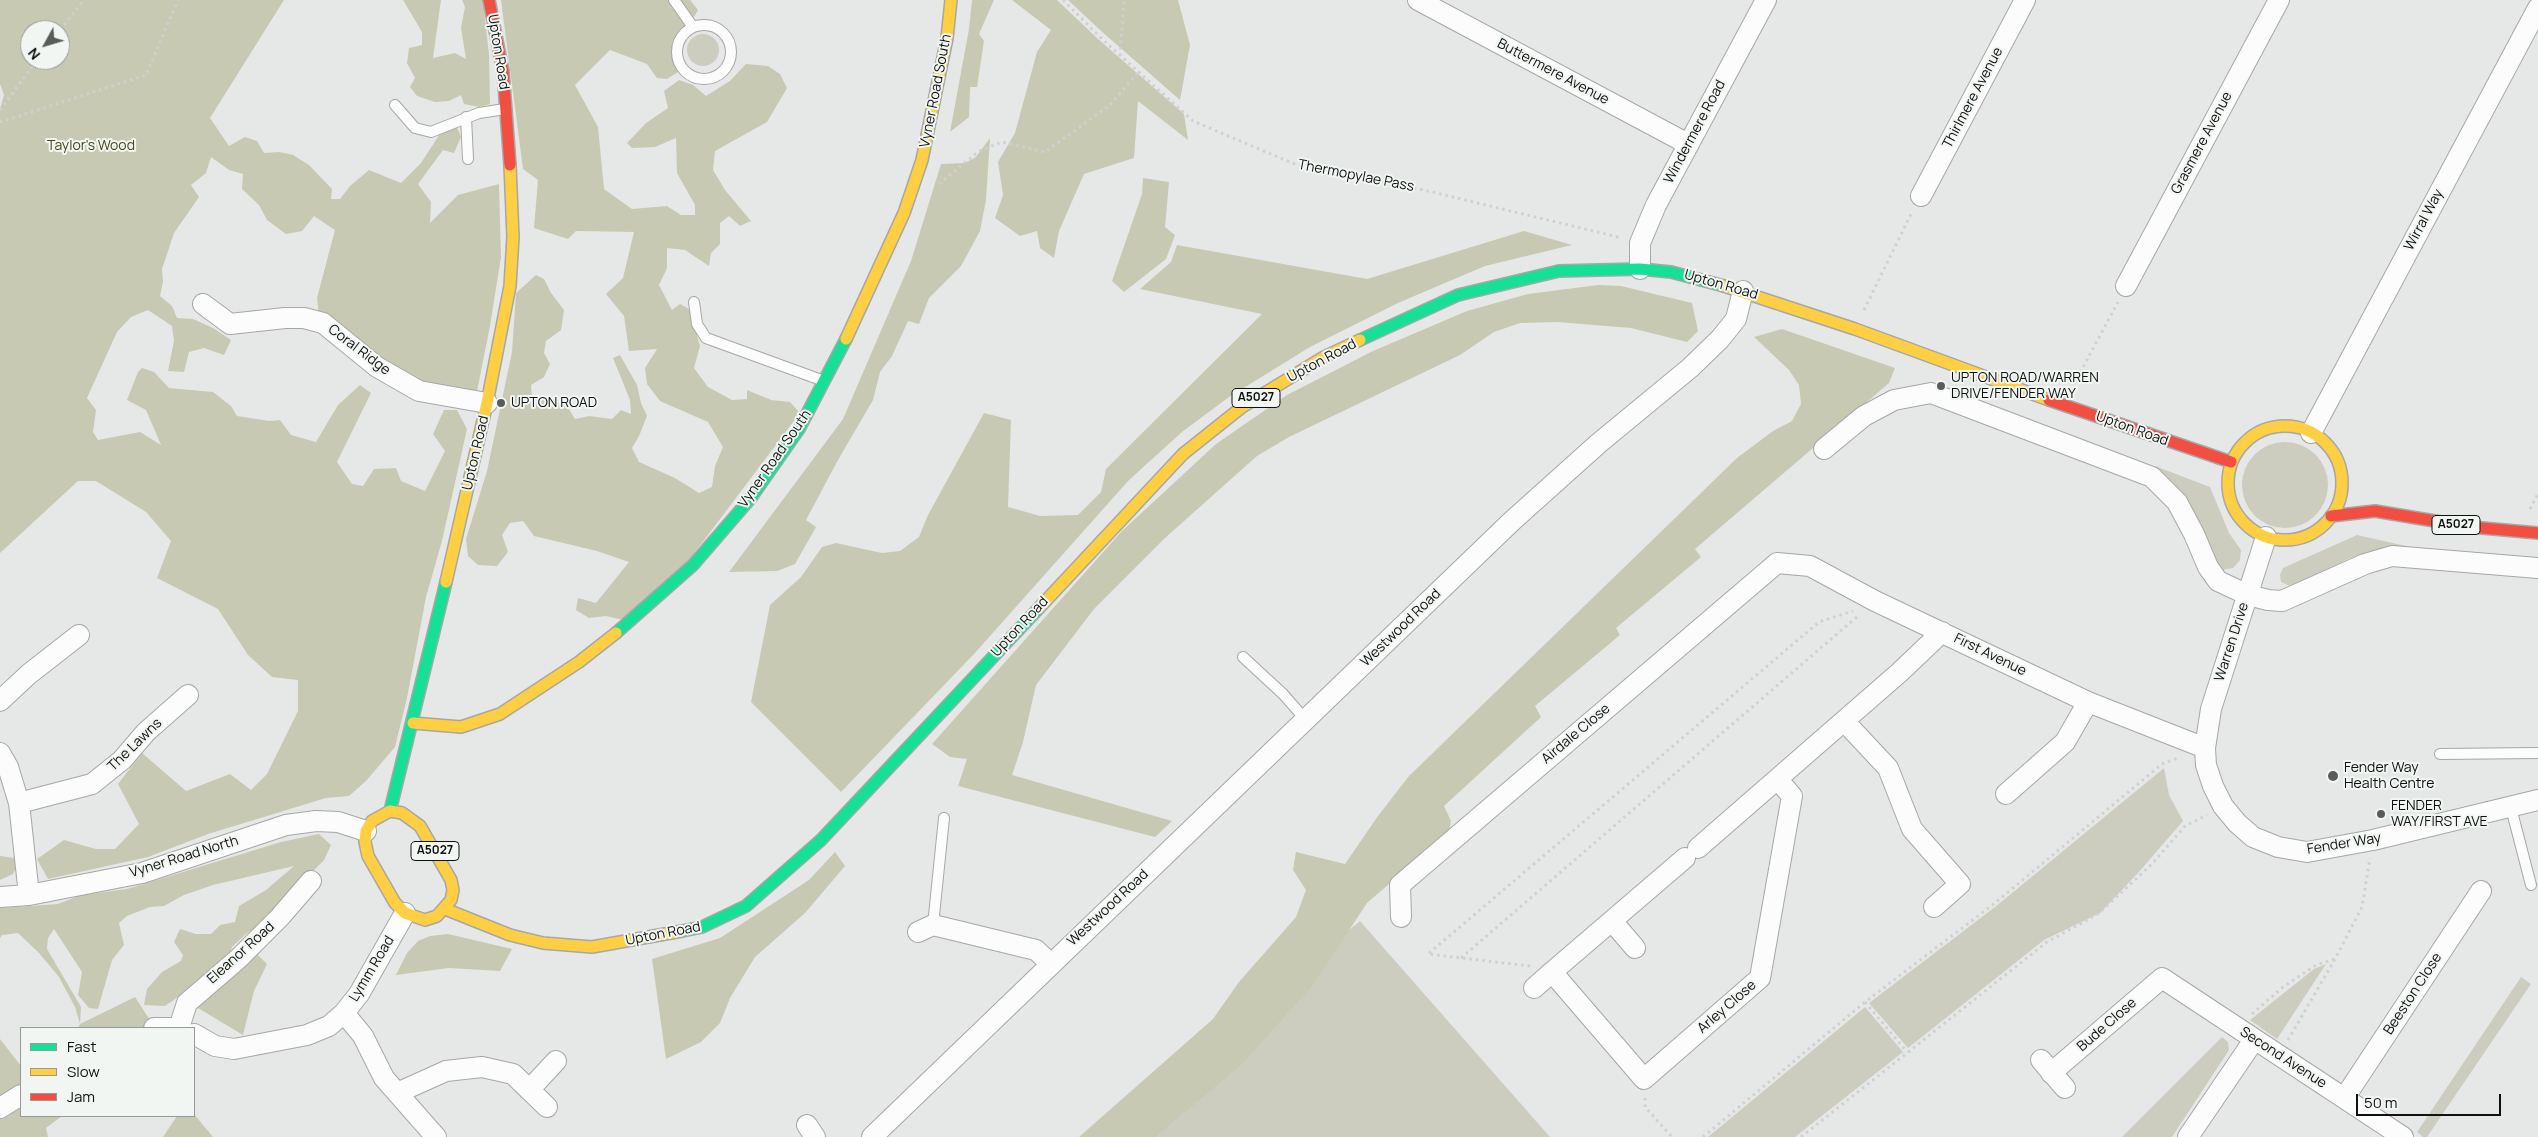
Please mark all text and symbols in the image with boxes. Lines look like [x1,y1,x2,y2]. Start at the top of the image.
street label: Upton Road [484,13,512,91]
north arrow [20,20,70,70]
street label: Vyner Road South [917,33,955,149]
street label: Buttermere Avenue [1494,35,1612,109]
text: N [23,44,44,64]
street label: Thirlmere Avenue [1939,45,2007,151]
street label: Windermere Road [1661,77,1729,187]
street label: Grasmere Avenue [2168,89,2236,197]
park label: Taylor's Wood [47,138,135,154]
street label: Thermopylae Pass [1296,156,1416,196]
street label: Wirral Way [2401,186,2447,254]
street label: Upton Road [1682,266,1760,304]
street label: Coral Ridge [324,321,394,379]
street label: Upton Road [1284,336,1360,386]
place label: UPTON ROAD/WARREN DRIVE/FENDER WAY [1951,370,2099,402]
marker: UPTON ROAD/WARREN DRIVE/FENDER WAY [1935,380,1947,392]
road number: A5027 [1232,388,1280,408]
place label: UPTON ROAD [511,395,597,411]
marker: UPTON ROAD [495,397,507,409]
street label: Vyner Road South [735,407,815,511]
street label: Upton Road [2093,408,2171,450]
street label: Upton Road [459,414,493,492]
road number: A5027 [2432,516,2480,534]
street label: Westwood Road [1358,586,1444,670]
street label: Upton Road [988,593,1052,661]
street label: Warren Drive [2211,600,2253,684]
street label: First Avenue [1951,630,2029,680]
street label: Airdale Close [1538,700,1614,768]
street label: The Lawns [104,715,166,775]
place label: Fender Way Health Centre [2344,760,2434,792]
marker: Fender Way Health Centre [2326,769,2340,783]
place label: FENDER WAY/FIRST AVE [2391,798,2488,830]
marker: FENDER WAY/FIRST AVE [2375,808,2387,820]
street label: Fender Way [2306,830,2382,858]
street label: Vyner Road North [128,832,240,882]
road number: A5027 [411,841,459,860]
street label: Westwood Road [1064,866,1152,950]
street label: Eleanor Road [204,918,278,988]
street label: Upton Road [624,919,702,949]
street label: Lymm Road [346,933,398,1005]
street label: Beeston Close [2380,950,2446,1038]
street label: Arley Close [1694,977,1760,1037]
street label: Bude Close [2074,995,2140,1055]
street label: Second Avenue [2237,1024,2329,1092]
legend [20,1027,195,1117]
text: Fast [67,1036,96,1057]
text: Slow [67,1061,100,1082]
scale bar [2358,1084,2503,1116]
text: Jam [67,1086,95,1107]
text: 50 m [2364,1092,2398,1113]

